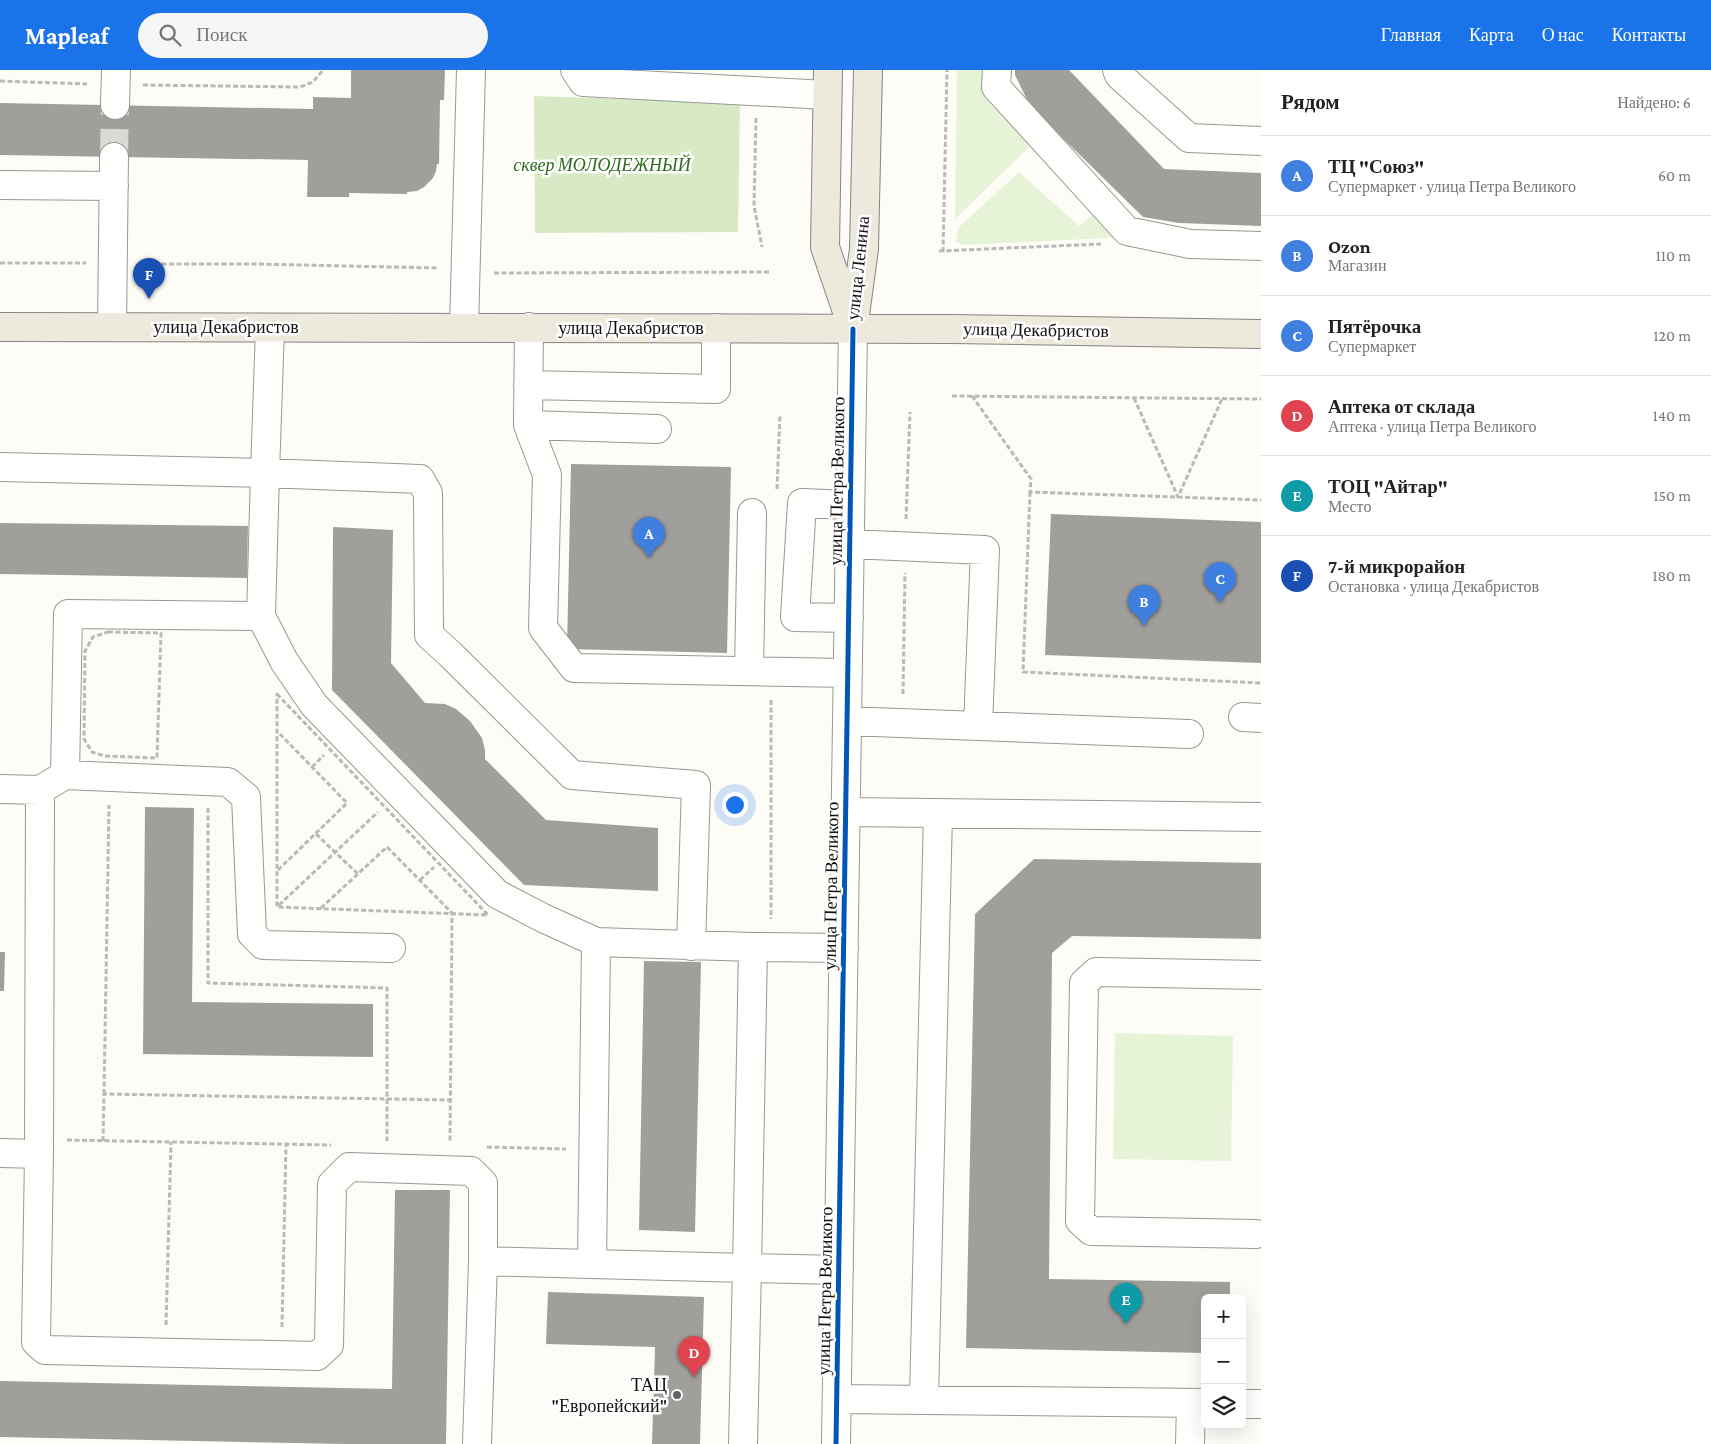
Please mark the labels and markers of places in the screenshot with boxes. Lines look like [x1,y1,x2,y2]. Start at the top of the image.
pin: F [133,258,165,299]
pin: A [633,517,665,558]
pin: C [1204,562,1236,603]
pin: B [1128,585,1160,626]
pin: E [1110,1283,1142,1324]
pin: D [678,1336,710,1377]
place label: ТАЦ "Европейский" [552,1375,667,1416]
marker: ТАЦ "Европейский" [671,1389,683,1401]

